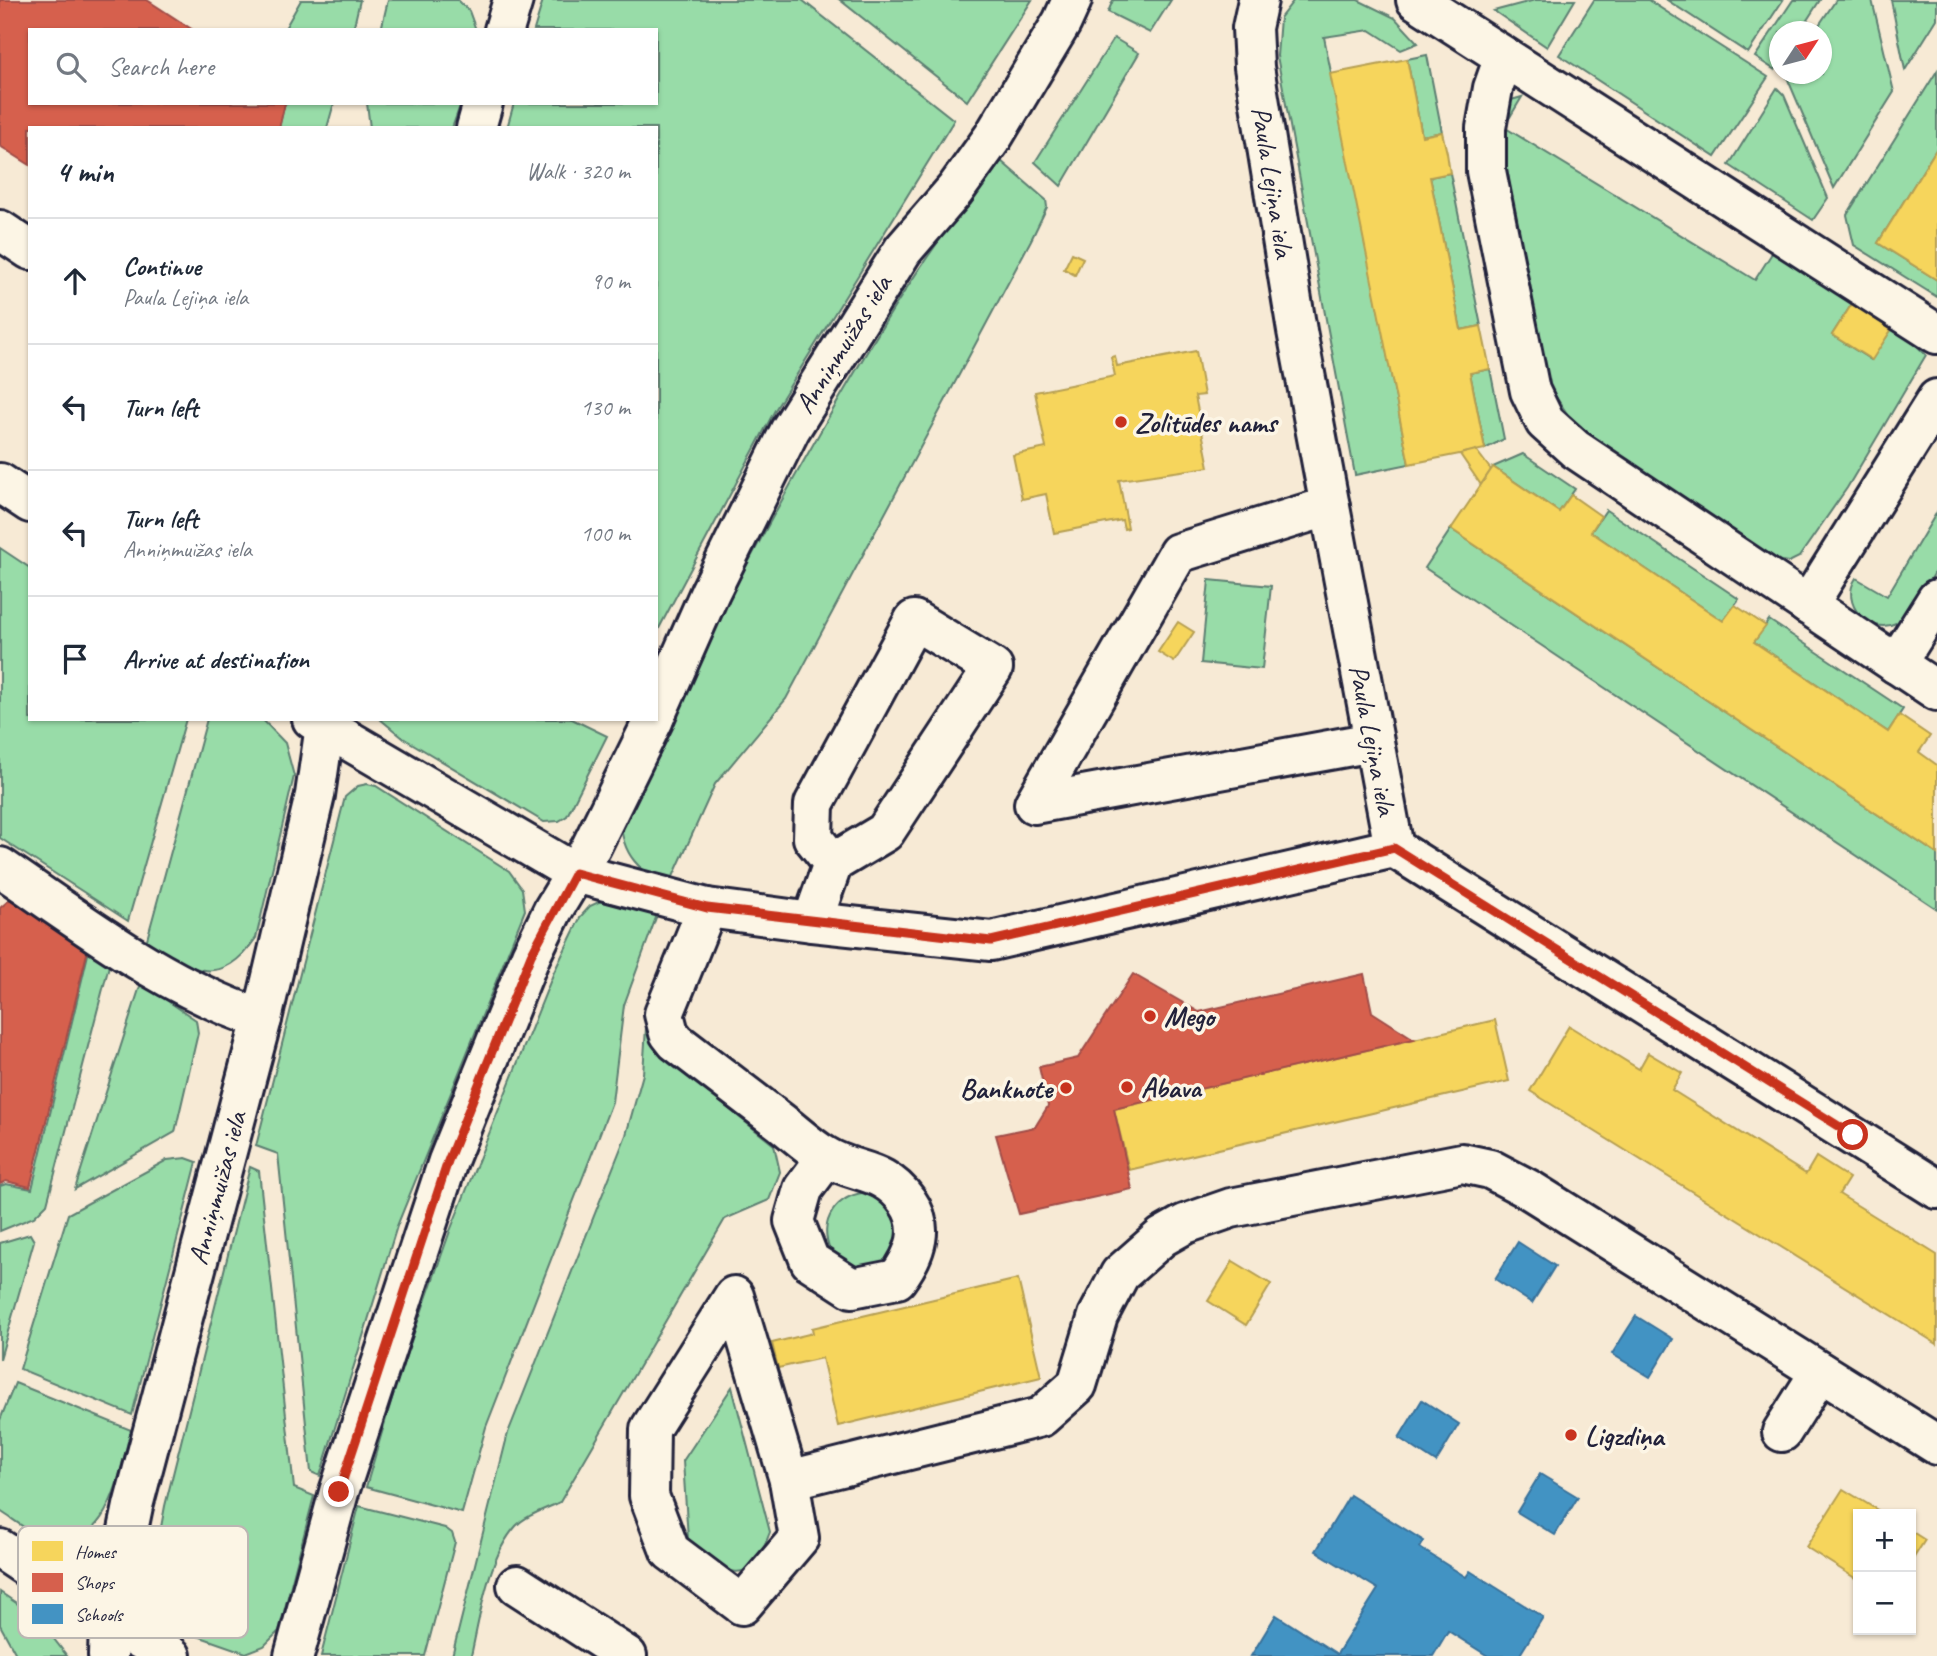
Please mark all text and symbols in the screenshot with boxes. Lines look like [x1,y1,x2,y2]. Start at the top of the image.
north arrow [1769,21,1832,84]
search box [28,28,658,105]
icon: search [52,48,90,86]
text: Search here [108,50,214,83]
street label: Paula Lejiņa iela [1244,104,1302,262]
text: 4 min [56,153,113,191]
text: Walk · 320 m [526,157,630,186]
text: Continue [123,250,201,283]
icon: ahead [56,262,94,300]
text: 90 m [591,267,630,296]
street label: Anniņmuižas iela [787,267,900,420]
text: Paula Lejiņa iela [123,283,248,312]
icon: left [56,388,94,426]
text: Turn left [123,391,198,424]
text: 130 m [581,393,630,422]
place label: Zolitūdes nams [1135,405,1279,440]
marker: Zolitūdes nams [1113,414,1129,430]
text: Turn left [123,502,198,535]
icon: left [56,514,94,552]
text: 100 m [581,519,630,548]
text: Anniņmuižas iela [123,535,252,564]
icon: arrive [56,640,94,678]
text: Arrive at destination [123,643,309,676]
street label: Paula Lejiņa iela [1341,662,1405,820]
place label: Mego [1164,999,1217,1034]
marker: Mego [1142,1008,1158,1024]
place label: Abava [1141,1070,1203,1105]
place label: Banknote [960,1071,1055,1106]
marker: Abava [1119,1079,1135,1095]
marker: Banknote [1058,1080,1074,1096]
street label: Anniņmuižas iela [180,1106,255,1268]
route start [1837,1119,1868,1150]
place label: Ligzdiņa [1585,1418,1666,1453]
marker: Ligzdiņa [1563,1427,1579,1443]
route end [323,1476,354,1507]
map controls [1853,1509,1916,1635]
button: + [1853,1509,1916,1572]
legend [18,1526,248,1638]
text: Homes [75,1540,117,1564]
text: Shops [75,1571,115,1595]
button: − [1853,1572,1916,1635]
text: Schools [75,1603,125,1627]

